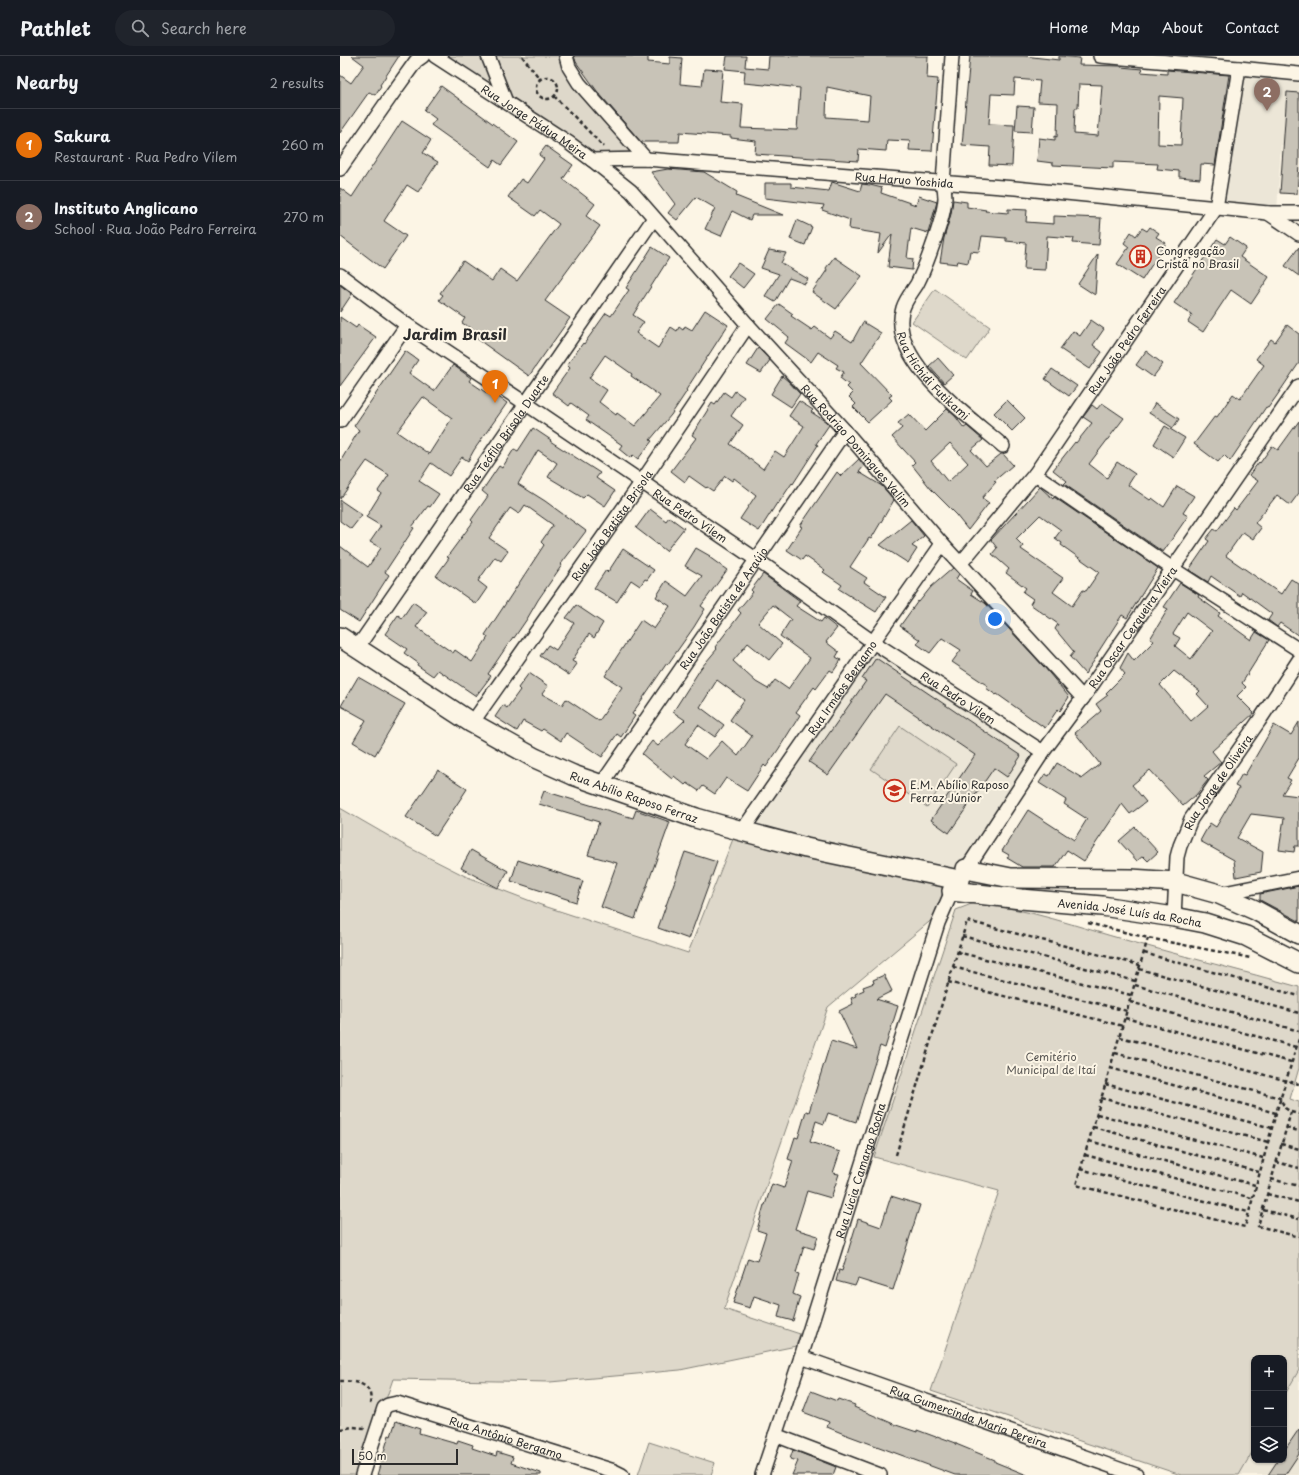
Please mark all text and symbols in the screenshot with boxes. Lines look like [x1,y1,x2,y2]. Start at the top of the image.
search box [115,10,395,46]
text: Pathlet [20,14,91,42]
text: Search here [161,16,247,39]
icon: search [129,17,151,39]
text: Home [1049,17,1088,38]
text: Map [1110,17,1140,38]
text: About [1162,17,1203,38]
text: Contact [1225,17,1279,38]
text: Nearby [16,69,78,95]
text: 2 results [270,73,324,92]
pin: 2 [1254,78,1280,111]
street label: Rua Jorge Pádua Meira [478,80,591,163]
text: Sakura [54,124,110,147]
text: 1 [26,135,32,154]
text: 260 m [282,135,324,154]
text: Restaurant · Rua Pedro Vilem [54,147,237,166]
street label: Rua Haruo Yoshida [854,167,954,192]
text: Instituto Anglicano [54,196,198,219]
text: 2 [24,207,34,226]
text: 270 m [283,207,324,226]
text: School · Rua João Pedro Ferreira [54,219,257,238]
place label: Congregação Cristã no Brasil [1156,242,1239,272]
building icon: Congregação Cristã no Brasil [1128,243,1154,269]
street label: Rua João Pedro Ferreira [1083,282,1170,398]
district label: Jardim Brasil [403,322,507,345]
street label: Rua Hichidi Futikami [893,330,974,423]
pin: 1 [482,370,508,403]
street label: Rua Teófilo Brisola Duarte [459,371,552,496]
street label: Rua Rodrigo Domingues Valim [797,380,915,511]
street label: Rua João Batista Brisola [566,466,656,584]
street label: Rua Pedro Vilem [650,484,731,546]
street label: Rua João Batista de Araújo [675,543,771,673]
street label: Rua Oscar Cerqueira Vieira [1084,562,1181,692]
your location [985,609,1005,629]
street label: Rua Irmãos Bergamo [803,636,880,738]
street label: Rua Pedro Vilem [918,667,999,728]
street label: Rua Jorge de Oliveira [1179,730,1256,832]
street label: Rua Abílio Raposo Ferraz [568,766,700,827]
place label: E.M. Abílio Raposo Ferraz Júnior [910,776,1009,806]
school or university icon: E.M. Abílio Raposo Ferraz Júnior [881,777,907,803]
street label: Avenida José Luís da Rocha [1057,894,1203,931]
park label: Cemitério Municipal de Itaí [1006,1048,1096,1078]
street label: Rua Lúcia Camargo Rocha [831,1100,889,1240]
map controls [1251,1355,1287,1463]
button: + [1251,1355,1287,1391]
street label: Rua Gumercinda Maria Pereira [888,1381,1050,1452]
button: − [1251,1391,1287,1427]
street label: Rua Antônio Bergamo [447,1411,565,1463]
button: layers [1251,1427,1287,1463]
scale bar [352,1447,458,1466]
text: 50 m [358,1447,387,1464]

